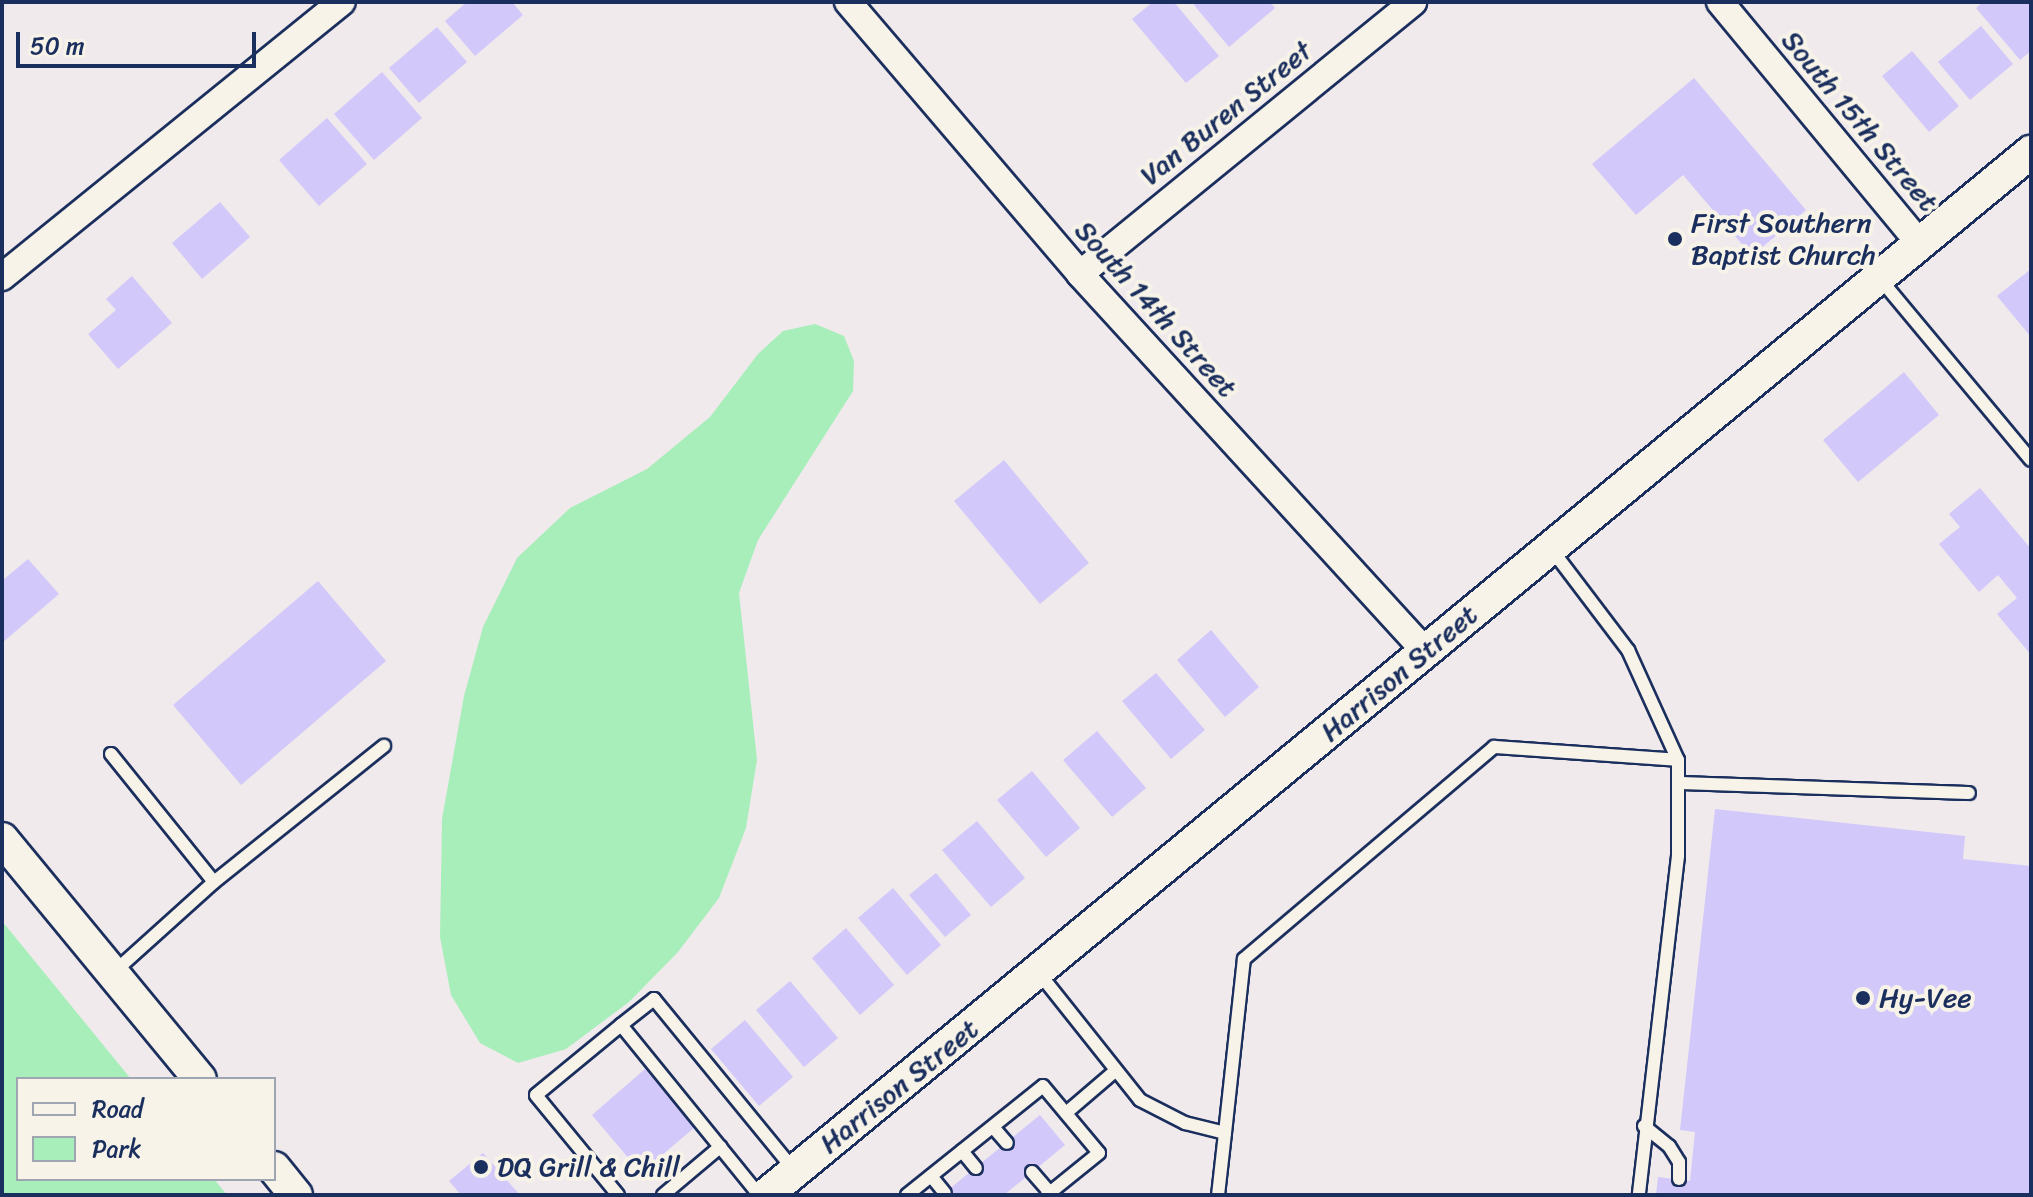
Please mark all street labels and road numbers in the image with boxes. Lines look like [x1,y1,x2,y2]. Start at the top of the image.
street label: South 15th Street [1775,24,1945,218]
street label: Van Buren Street [1133,33,1319,193]
street label: South 14th Street [1068,214,1244,404]
street label: Harrison Street [1314,598,1484,748]
street label: Harrison Street [813,1012,985,1160]

